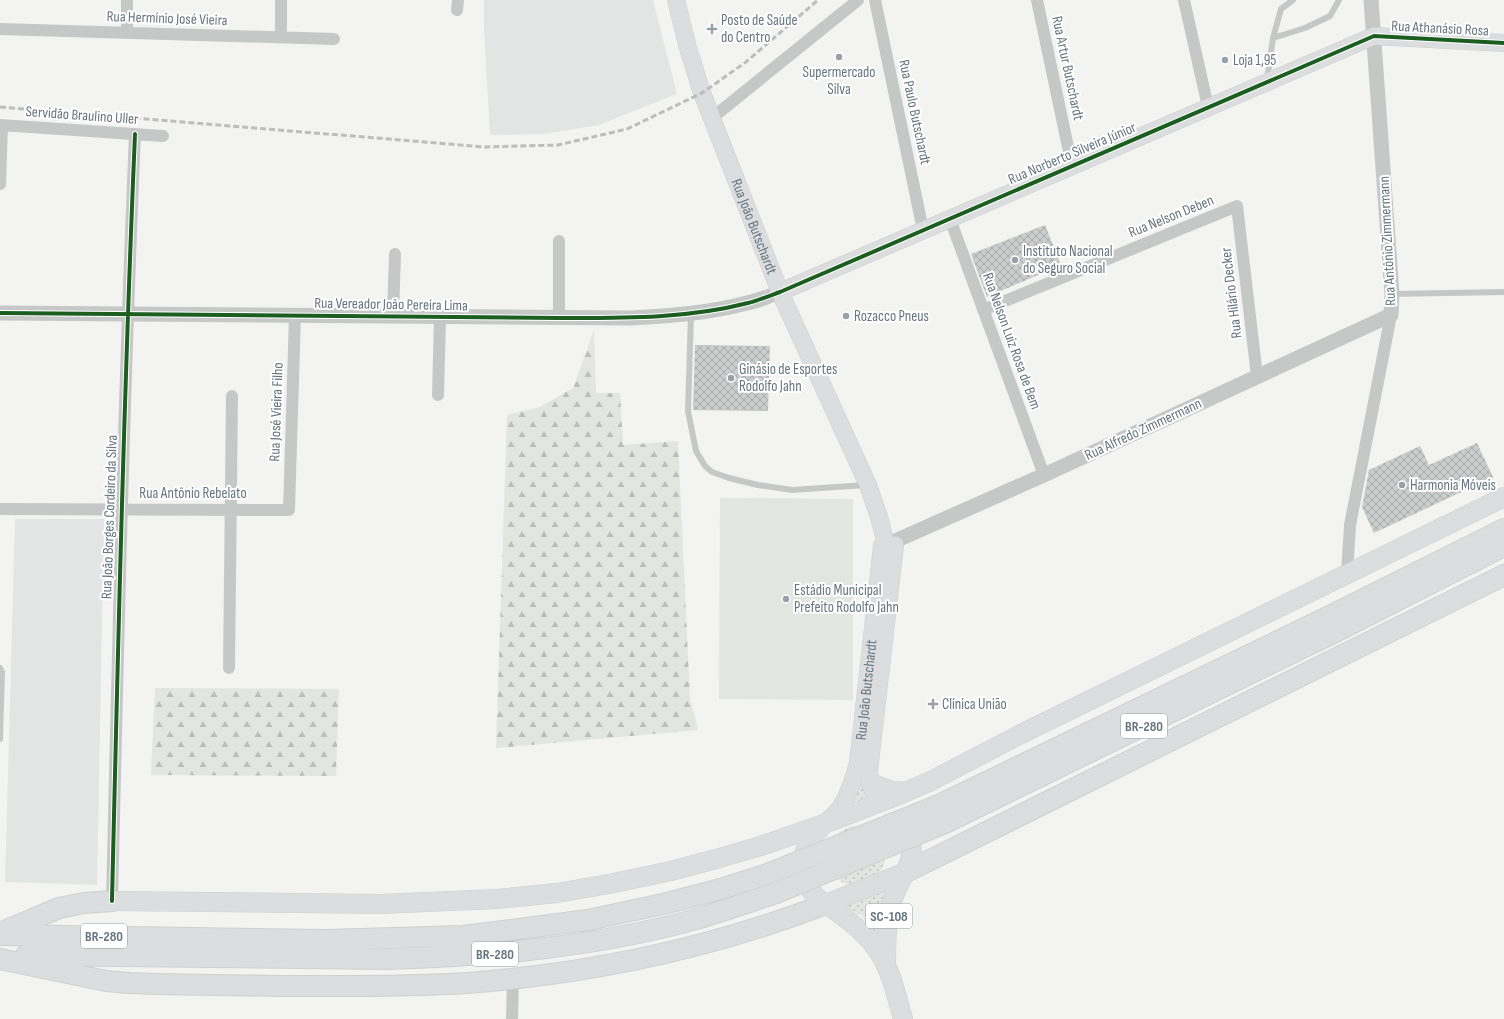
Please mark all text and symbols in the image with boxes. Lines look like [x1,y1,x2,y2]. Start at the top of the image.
street label: Rua Hermínio José Vieira [106,7,228,30]
place label: Posto de Saúde do Centro [721,11,797,47]
street label: Rua Artur Butschardt [1047,14,1088,122]
street label: Rua Athanásio Rosa [1391,16,1489,41]
marker: Posto de Saúde do Centro [706,23,718,35]
place label: Loja 1,95 [1233,51,1276,70]
marker: Supermercado Silva [834,52,844,62]
marker: Loja 1,95 [1220,55,1230,65]
street label: Rua Paulo Butschardt [894,58,935,167]
place label: Supermercado Silva [802,63,876,99]
street label: Servidão Braulino Uller [25,102,140,129]
street label: Rua Norberto Silveira Júnior [1005,118,1140,189]
street label: Rua João Butschardt [727,176,781,278]
street label: Rua Antônio Zimmermann [1375,176,1400,306]
street label: Rua Nelson Deben [1126,191,1217,242]
place label: Instituto Nacional do Seguro Social [1023,242,1113,278]
street label: Rua Hilário Decker [1216,246,1246,339]
marker: Instituto Nacional do Seguro Social [1010,255,1020,265]
street label: Rua Nelson Luiz Rosa de Bem [978,270,1045,412]
street label: Rua Vereador João Pereira Lima [314,294,468,315]
place label: Rozacco Pneus [854,307,929,326]
marker: Rozacco Pneus [841,311,851,321]
place label: Ginásio de Esportes Rodolfo Jahn [739,360,837,396]
street label: Rua José Vieira Filho [265,362,288,462]
marker: Ginásio de Esportes Rodolfo Jahn [726,373,736,383]
street label: Rua Alfredo Zimmermann [1082,394,1205,465]
street label: Rua João Borges Cordeiro da Silva [97,434,122,600]
place label: Harmonia Móveis [1410,476,1496,495]
marker: Harmonia Móveis [1397,480,1407,490]
street label: Rua Antônio Rebelato [139,484,247,503]
place label: Estádio Municipal Prefeito Rodolfo Jahn [794,581,899,617]
marker: Estádio Municipal Prefeito Rodolfo Jahn [781,594,791,604]
street label: Rua João Butschardt [852,638,882,741]
place label: Clínica União [942,695,1007,714]
marker: Clínica União [927,698,939,710]
road number: BR-280 [1121,714,1167,738]
road number: SC-108 [866,904,912,928]
road number: BR-280 [81,924,127,948]
road number: BR-280 [472,942,518,966]

